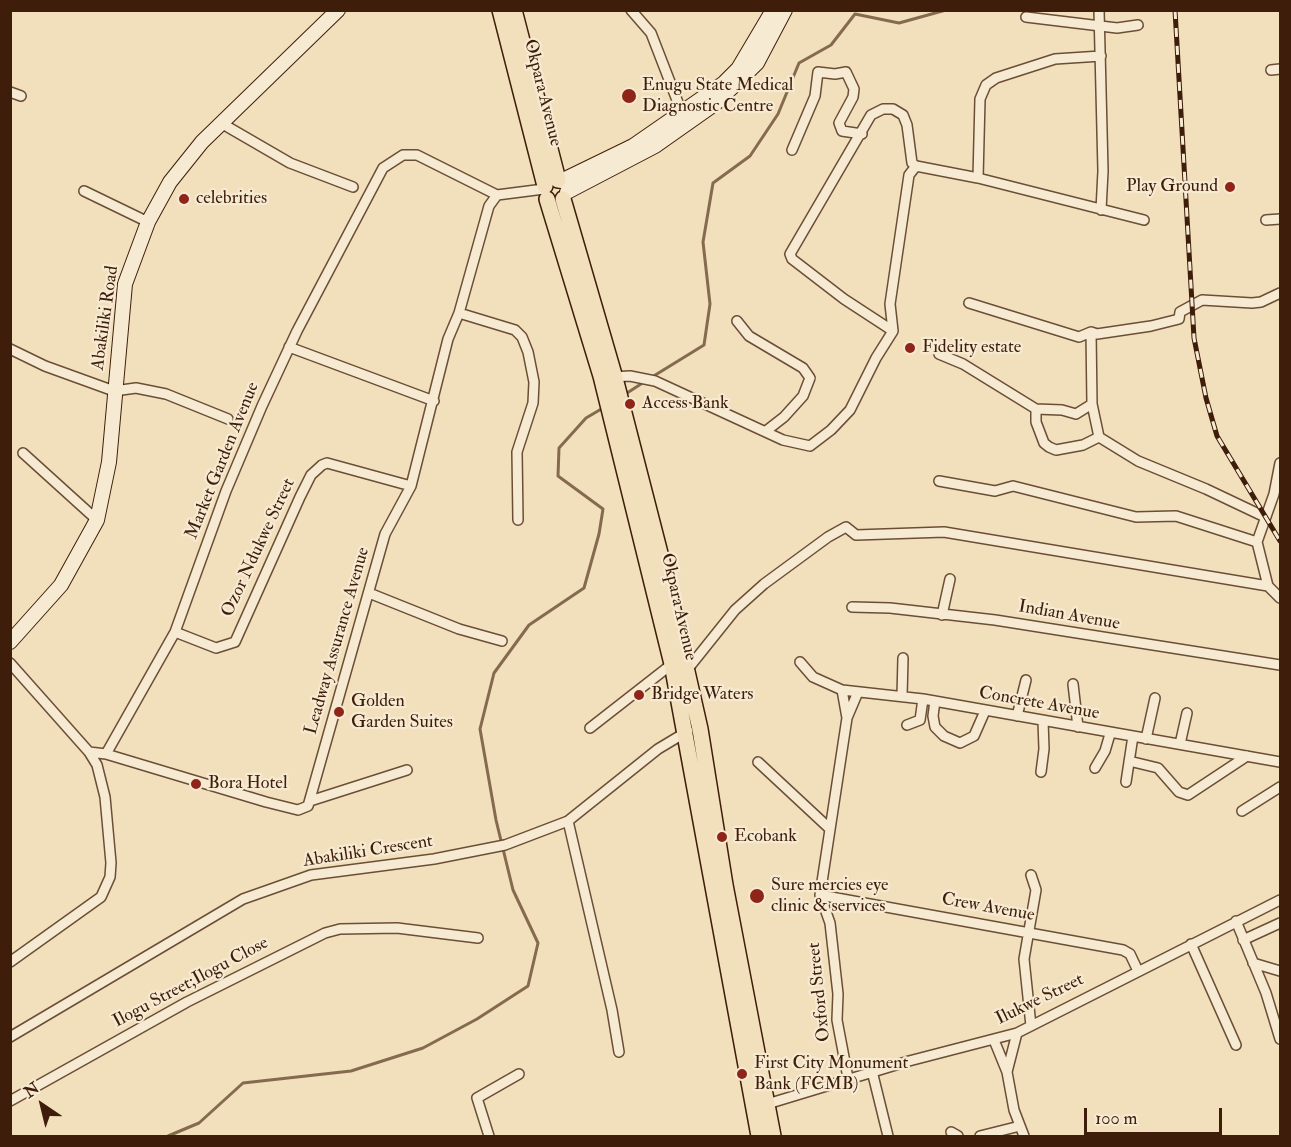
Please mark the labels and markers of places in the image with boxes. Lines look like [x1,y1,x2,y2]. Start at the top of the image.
place label: Enugu State Medical Diagnostic Centre [642,75,793,118]
marker: Enugu State Medical Diagnostic Centre [620,87,638,105]
place label: Play Ground [1126,176,1218,198]
marker: Play Ground [1223,180,1237,194]
place label: celebrities [196,188,267,210]
marker: celebrities [177,192,191,206]
place label: Fidelity estate [922,337,1021,359]
marker: Fidelity estate [903,341,917,355]
place label: Access Bank [642,393,729,415]
marker: Access Bank [623,397,637,411]
place label: Bridge Waters [651,684,754,706]
marker: Bridge Waters [632,688,646,702]
place label: Golden Garden Suites [351,691,453,734]
marker: Golden Garden Suites [332,705,346,719]
place label: Bora Hotel [208,773,288,795]
marker: Bora Hotel [189,777,203,791]
place label: Ecobank [734,826,797,848]
marker: Ecobank [715,830,729,844]
place label: Sure mercies eye clinic & services [771,875,889,918]
marker: Sure mercies eye clinic & services [748,887,766,905]
place label: First City Monument Bank (FCMB) [754,1053,908,1096]
marker: First City Monument Bank (FCMB) [735,1067,749,1081]

